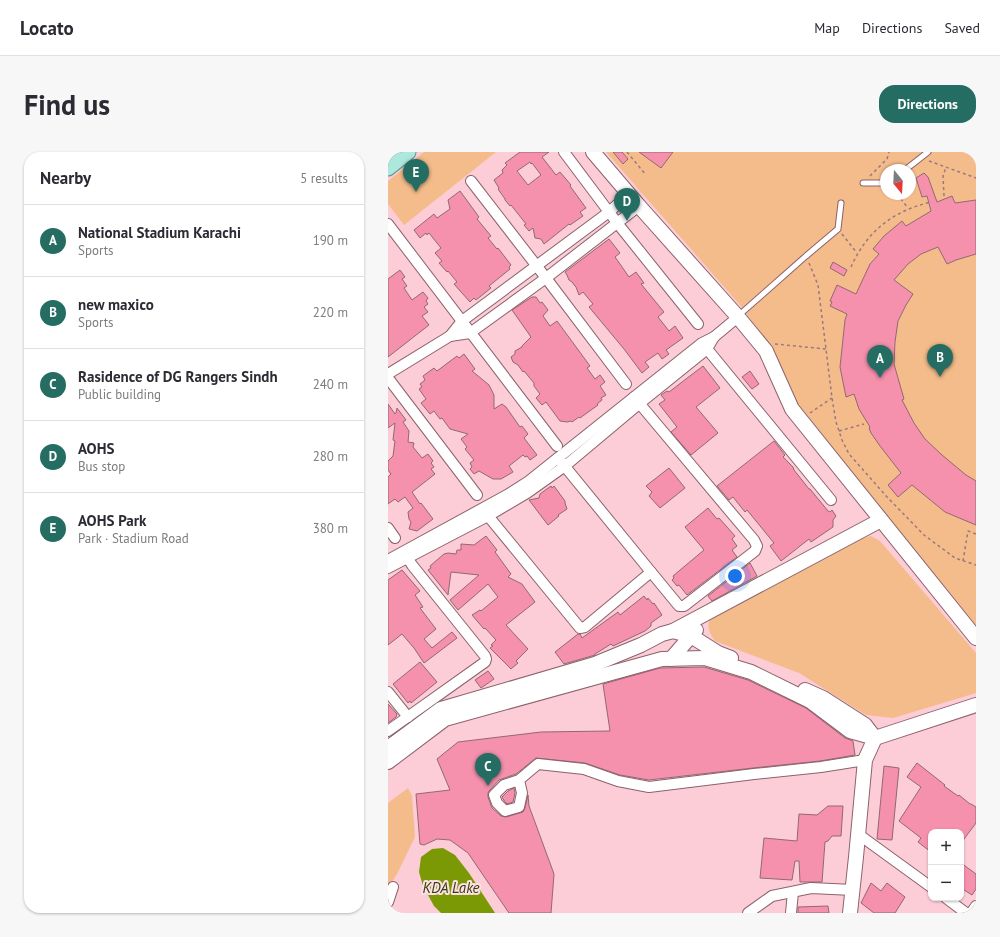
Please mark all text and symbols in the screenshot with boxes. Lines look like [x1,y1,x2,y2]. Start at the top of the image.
text: Locato [20,16,74,40]
text: Map [814,19,840,37]
text: Directions [862,19,922,37]
text: Saved [944,19,980,37]
button: Directions [879,85,976,123]
text: Find us [24,86,110,123]
pin: E [403,159,429,192]
north arrow [880,164,916,200]
text: Nearby [40,167,91,189]
text: 5 results [300,170,348,187]
pin: D [614,188,640,221]
text: National Stadium Karachi [78,223,241,242]
text: A [49,232,57,249]
text: 190 m [313,232,348,249]
text: Sports [78,242,114,259]
text: new maxico [78,295,154,314]
text: B [49,304,57,321]
text: 220 m [313,304,348,321]
text: Sports [78,314,114,331]
pin: B [927,344,953,377]
pin: A [867,345,893,378]
text: Rasidence of DG Rangers Sindh [78,367,278,386]
text: C [49,376,57,393]
text: 240 m [313,376,348,393]
text: Public building [78,386,161,403]
text: AOHS [78,439,114,458]
text: D [49,448,57,465]
text: 280 m [313,448,348,465]
text: Bus stop [78,458,125,475]
text: AOHS Park [78,511,146,530]
text: E [50,520,56,537]
text: 380 m [313,520,348,537]
text: Park · Stadium Road [78,530,189,547]
your location [725,566,745,586]
pin: C [475,753,501,786]
map controls [928,829,964,901]
button: + [928,829,964,865]
button: − [928,865,964,901]
water label: KDA Lake [423,878,480,897]

